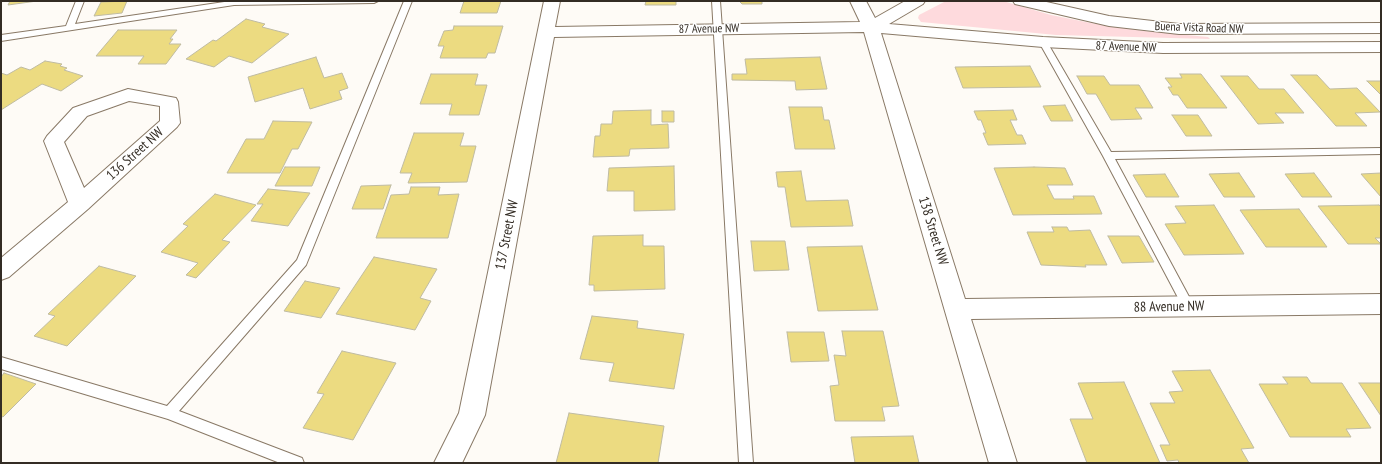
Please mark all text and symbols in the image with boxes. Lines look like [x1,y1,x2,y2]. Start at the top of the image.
street label: Buena Vista Road NW [1154,19,1244,37]
street label: 87 Avenue NW [679,21,739,37]
street label: 87 Avenue NW [1095,39,1157,55]
street label: 136 Street NW [103,124,167,184]
street label: 138 Street NW [915,195,951,267]
street label: 137 Street NW [492,199,522,271]
street label: 88 Avenue NW [1133,298,1205,316]

